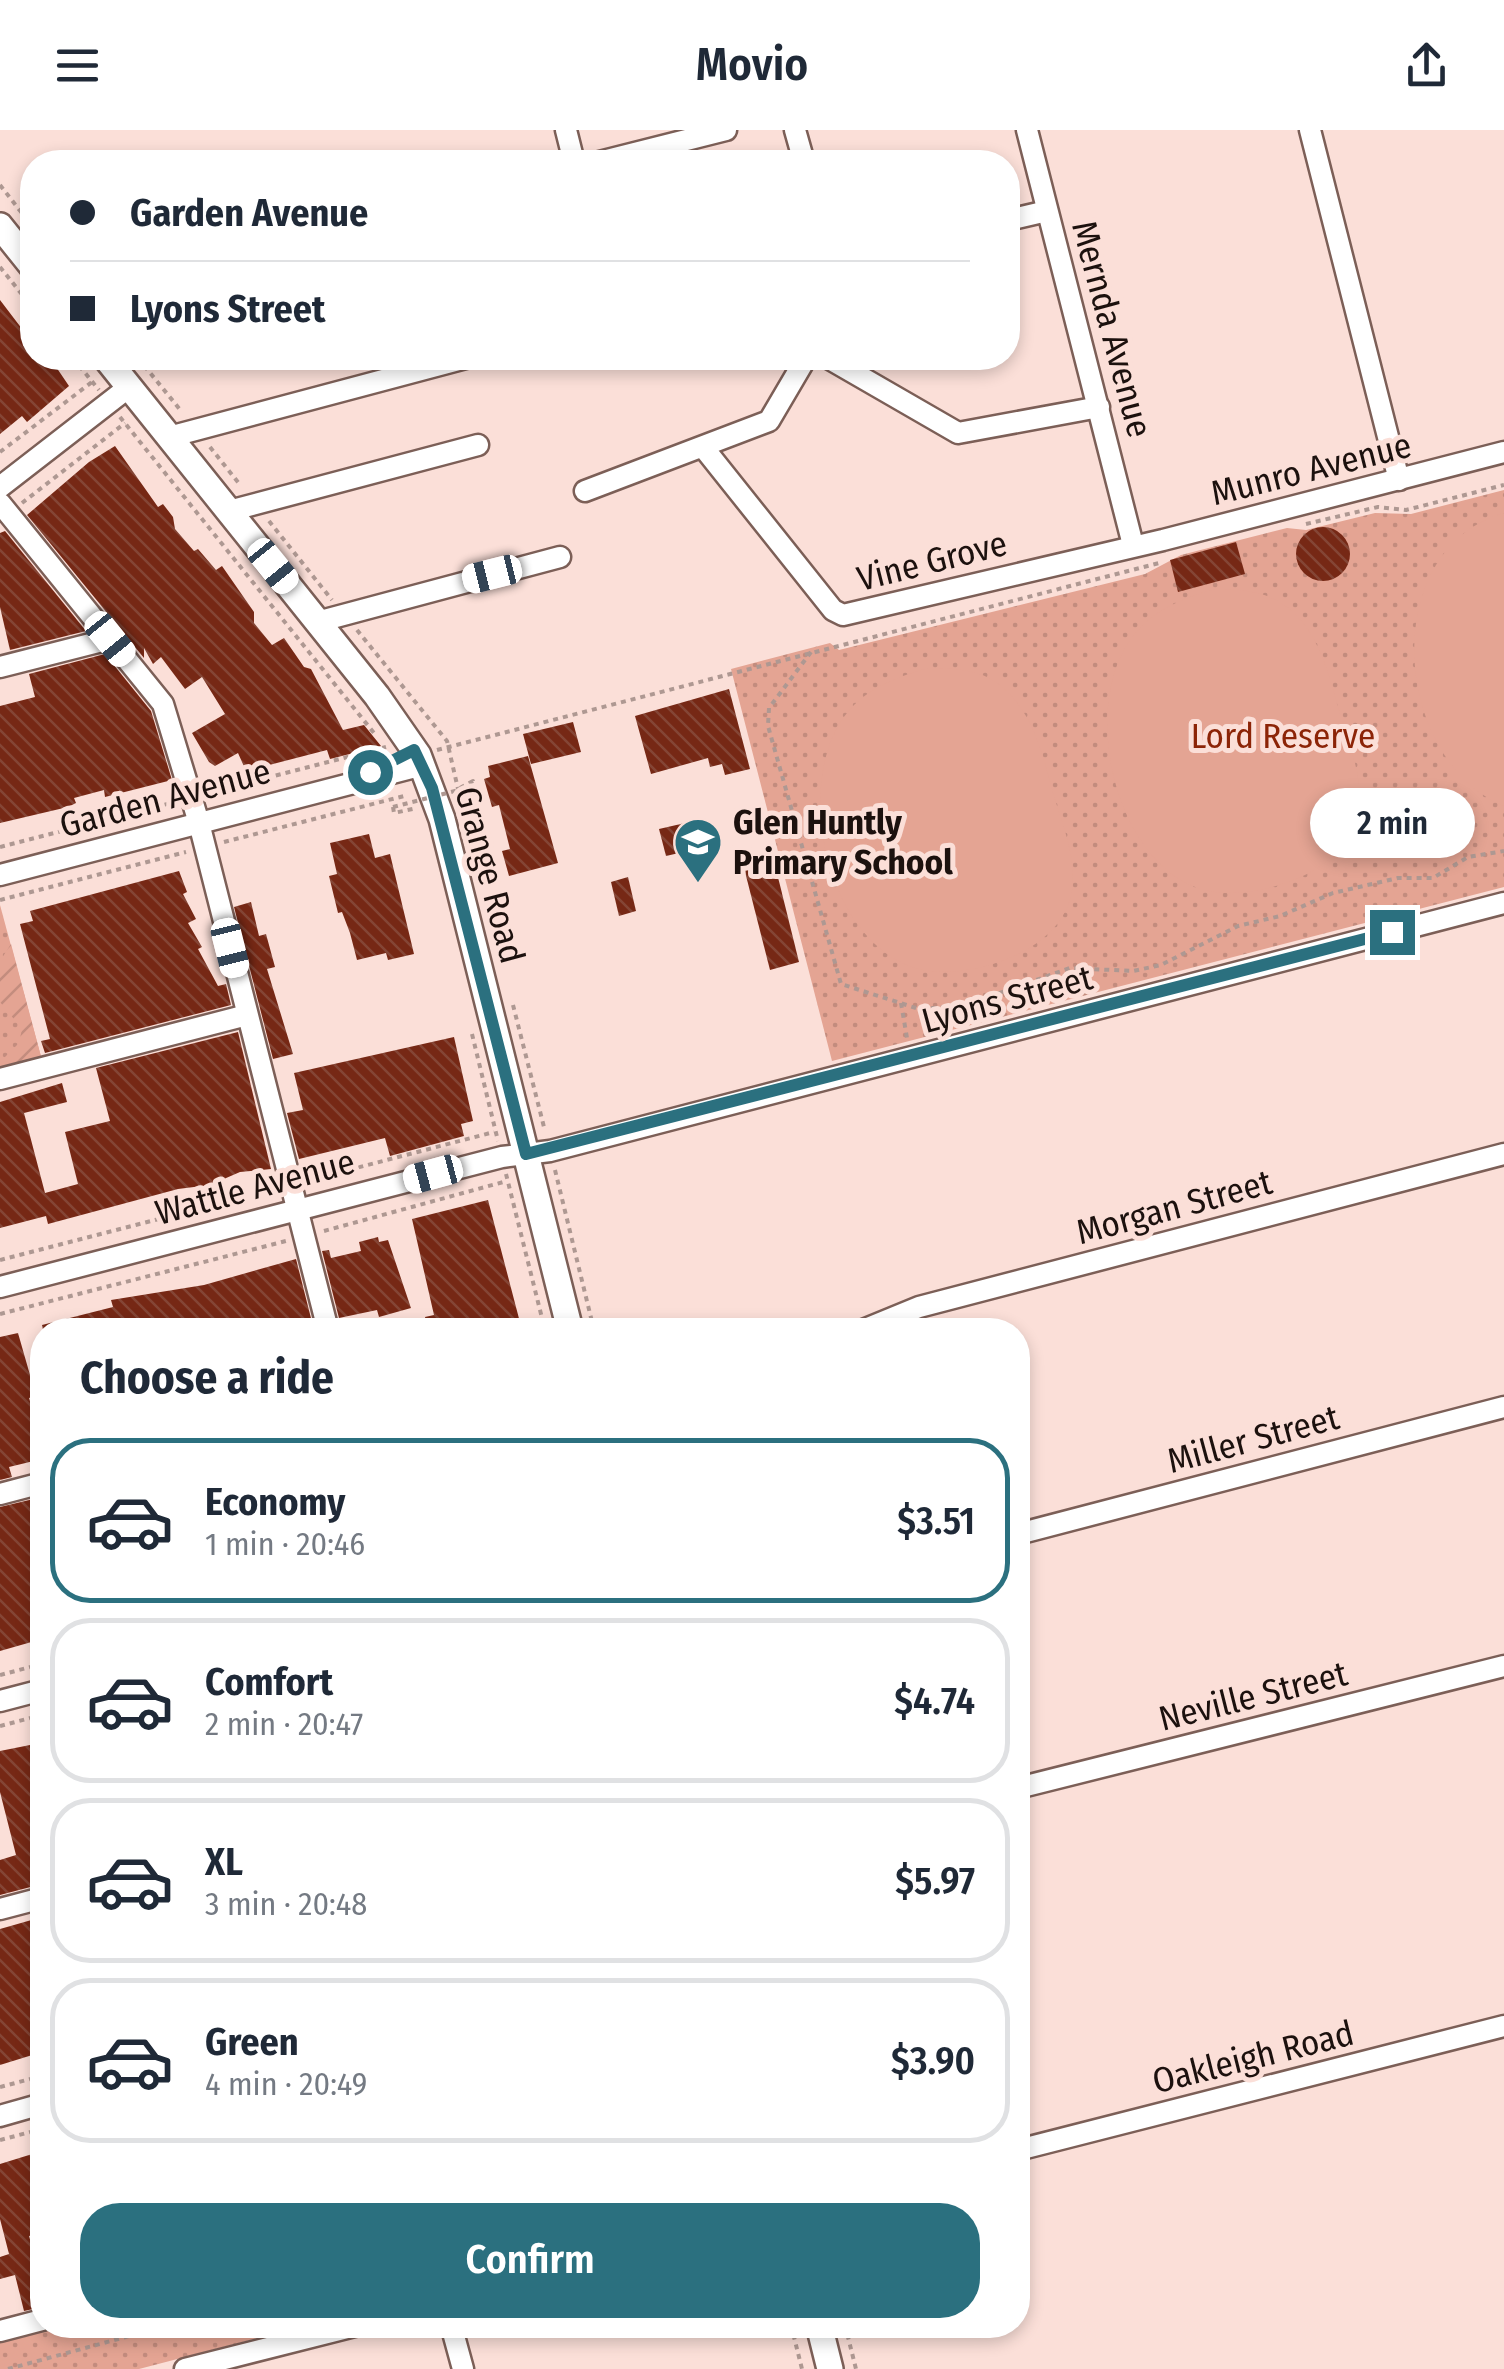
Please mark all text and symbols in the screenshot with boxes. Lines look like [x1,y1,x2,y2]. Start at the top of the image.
icon: menu [50,38,105,93]
text: Movio [696,38,808,92]
icon: share [1399,38,1454,93]
text: Garden Avenue [130,190,368,236]
street label: Mernda Avenue [1063,216,1161,442]
text: Lyons Street [130,286,325,332]
street label: Munro Avenue [1207,424,1415,514]
street label: Vine Grove [853,522,1011,600]
car [242,533,304,599]
car [459,552,525,596]
car [79,606,141,672]
park label: Lord Reserve [1191,715,1375,757]
street label: Garden Avenue [55,750,275,846]
route start [348,750,393,795]
street label: Grange Road [446,782,534,968]
callout: 2 min [1310,787,1474,857]
place label: Glen Huntly Primary School [733,801,953,883]
text: 2 min [1357,804,1428,842]
school or university icon: Glen Huntly Primary School [672,816,724,884]
route end [1370,910,1415,955]
car [208,915,252,981]
street label: Lyons Street [917,956,1097,1042]
street label: Wattle Avenue [151,1140,359,1234]
car [400,1152,466,1196]
street label: Morgan Street [1072,1161,1277,1253]
text: Choose a ride [80,1351,334,1405]
street label: Miller Street [1163,1396,1344,1482]
icon: car [85,1476,175,1566]
text: Economy [205,1479,345,1525]
text: $3.51 [897,1498,975,1544]
text: 1 min · 20:46 [205,1525,365,1563]
street label: Neville Street [1154,1652,1352,1740]
icon: car [85,1656,175,1746]
text: Comfort [205,1659,333,1705]
text: $4.74 [894,1678,975,1724]
text: 2 min · 20:47 [205,1705,363,1743]
icon: car [85,1836,175,1926]
text: XL [205,1839,243,1885]
text: $5.97 [895,1858,975,1904]
text: 3 min · 20:48 [205,1885,367,1923]
street label: Oakleigh Road [1148,2012,1358,2102]
icon: car [85,2016,175,2106]
text: Green [205,2019,299,2065]
text: $3.90 [891,2038,975,2084]
text: 4 min · 20:49 [205,2065,367,2103]
button: Confirm [80,2203,980,2318]

